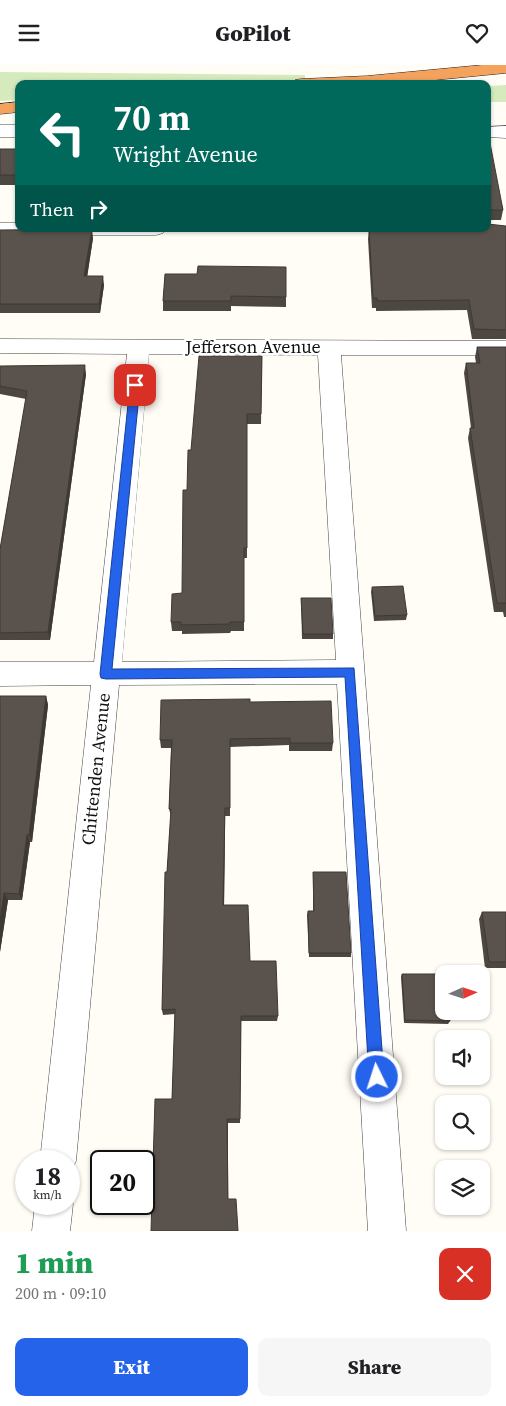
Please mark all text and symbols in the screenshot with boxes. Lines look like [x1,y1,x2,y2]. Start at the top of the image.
text: GoPilot [215,18,291,48]
icon: menu [15,19,43,47]
icon: heart [463,19,491,47]
text: 70 m [113,94,190,142]
icon: left [30,100,95,165]
text: Wright Avenue [113,139,258,169]
icon: right [84,195,112,223]
text: Then [30,196,74,222]
street label: Jefferson Avenue [184,334,321,359]
pin [114,364,156,406]
icon: arrive [121,371,149,399]
street label: Chittenden Avenue [75,692,116,846]
north arrow [435,965,490,1020]
map controls [435,965,490,1215]
button: sound [435,1030,490,1085]
position arrow [350,1050,402,1102]
button: search [435,1095,490,1150]
speed limit sign: 20 [90,1150,155,1215]
text: 18 [34,1159,61,1193]
button: layers [435,1160,490,1215]
text: km/h [33,1187,62,1203]
text: 1 min [15,1242,93,1283]
button: close [439,1248,491,1300]
text: 200 m · 09:10 [15,1282,106,1304]
button: Exit [15,1338,248,1396]
button: Share [258,1338,491,1396]

